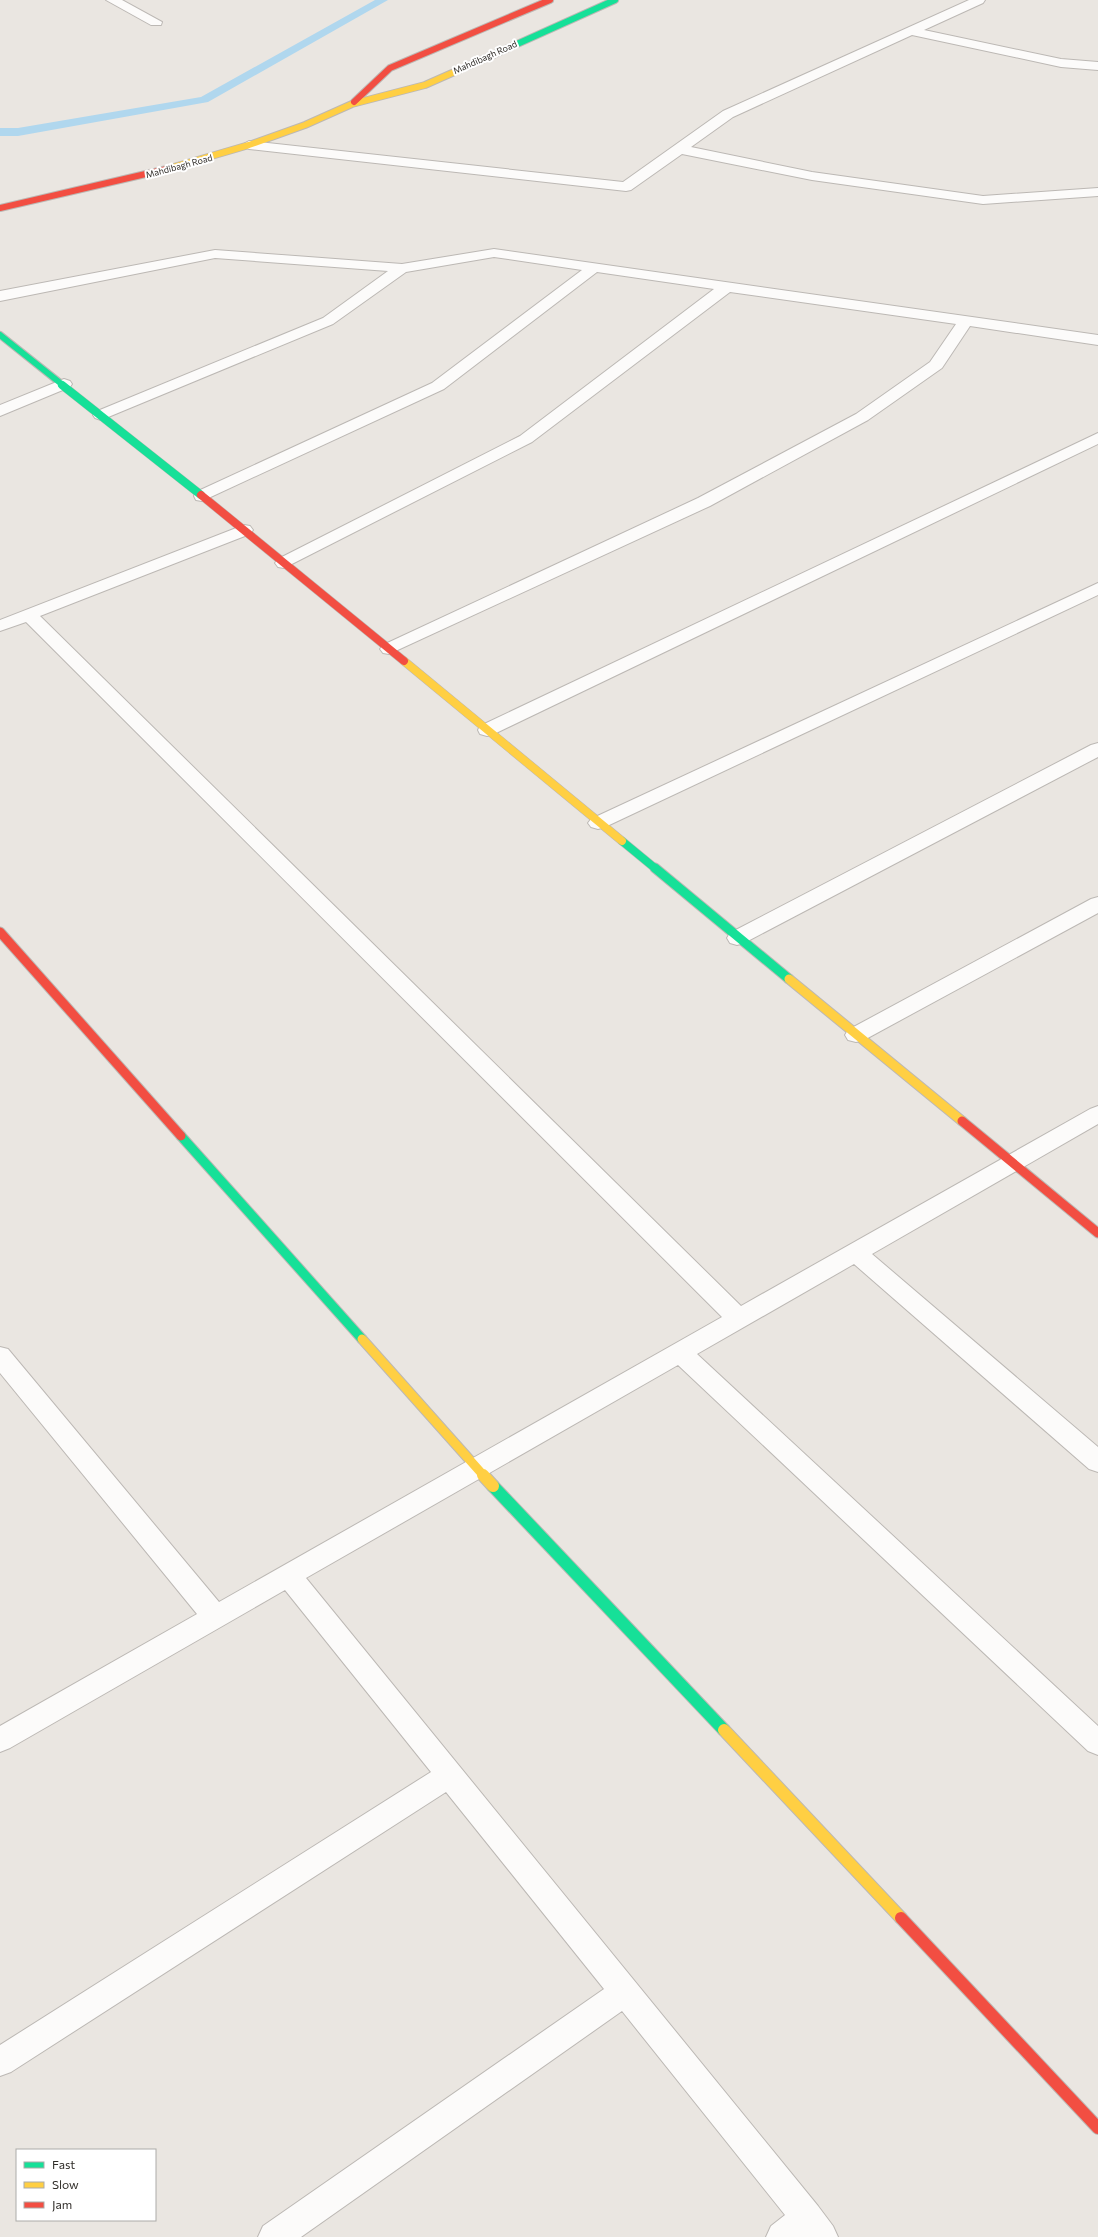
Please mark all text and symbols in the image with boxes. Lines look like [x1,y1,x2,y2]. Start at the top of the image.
street label: Mahdibagh Road [451,38,519,76]
street label: Mahdibagh Road [144,152,214,180]
legend [16,2149,156,2221]
text: Fast [52,2157,75,2171]
text: Slow [52,2177,79,2191]
text: Jam [52,2197,72,2212]

